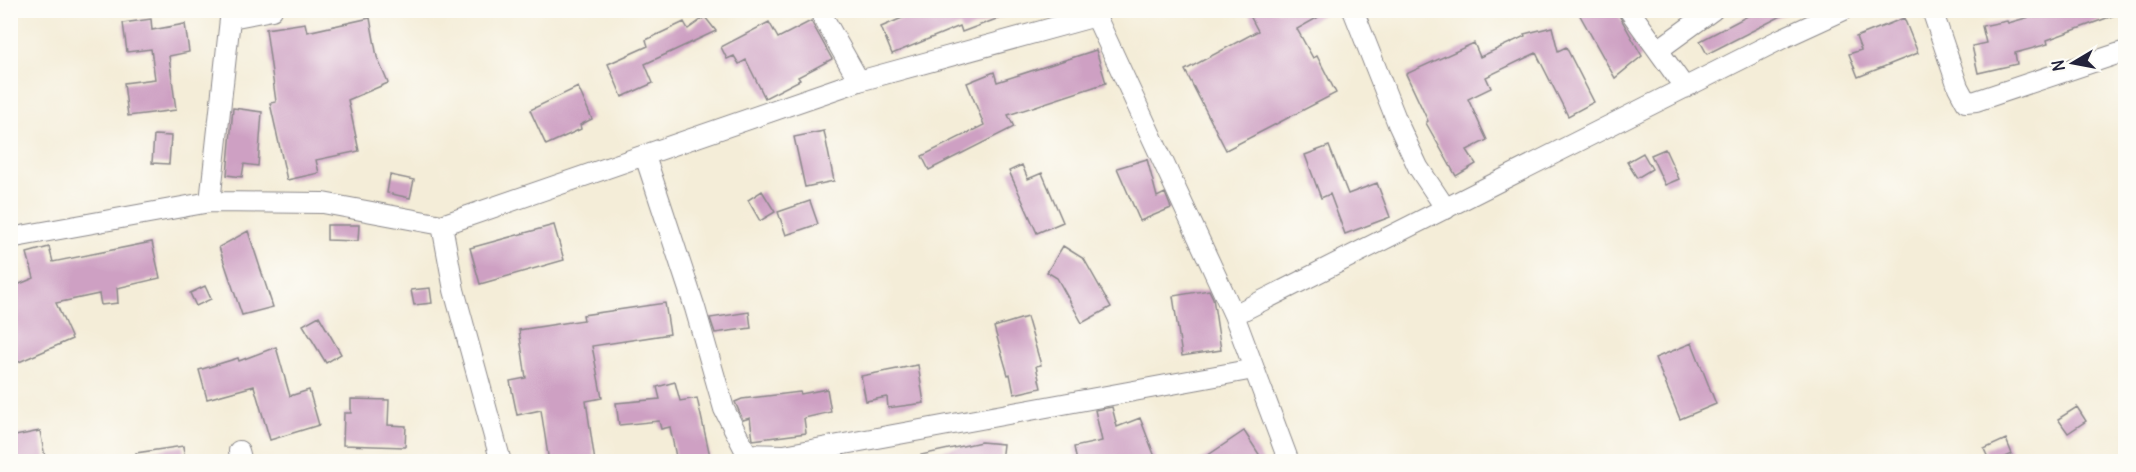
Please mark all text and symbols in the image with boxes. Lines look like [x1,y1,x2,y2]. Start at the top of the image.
north arrow [2043,33,2103,93]
text: N [2047,58,2069,73]

